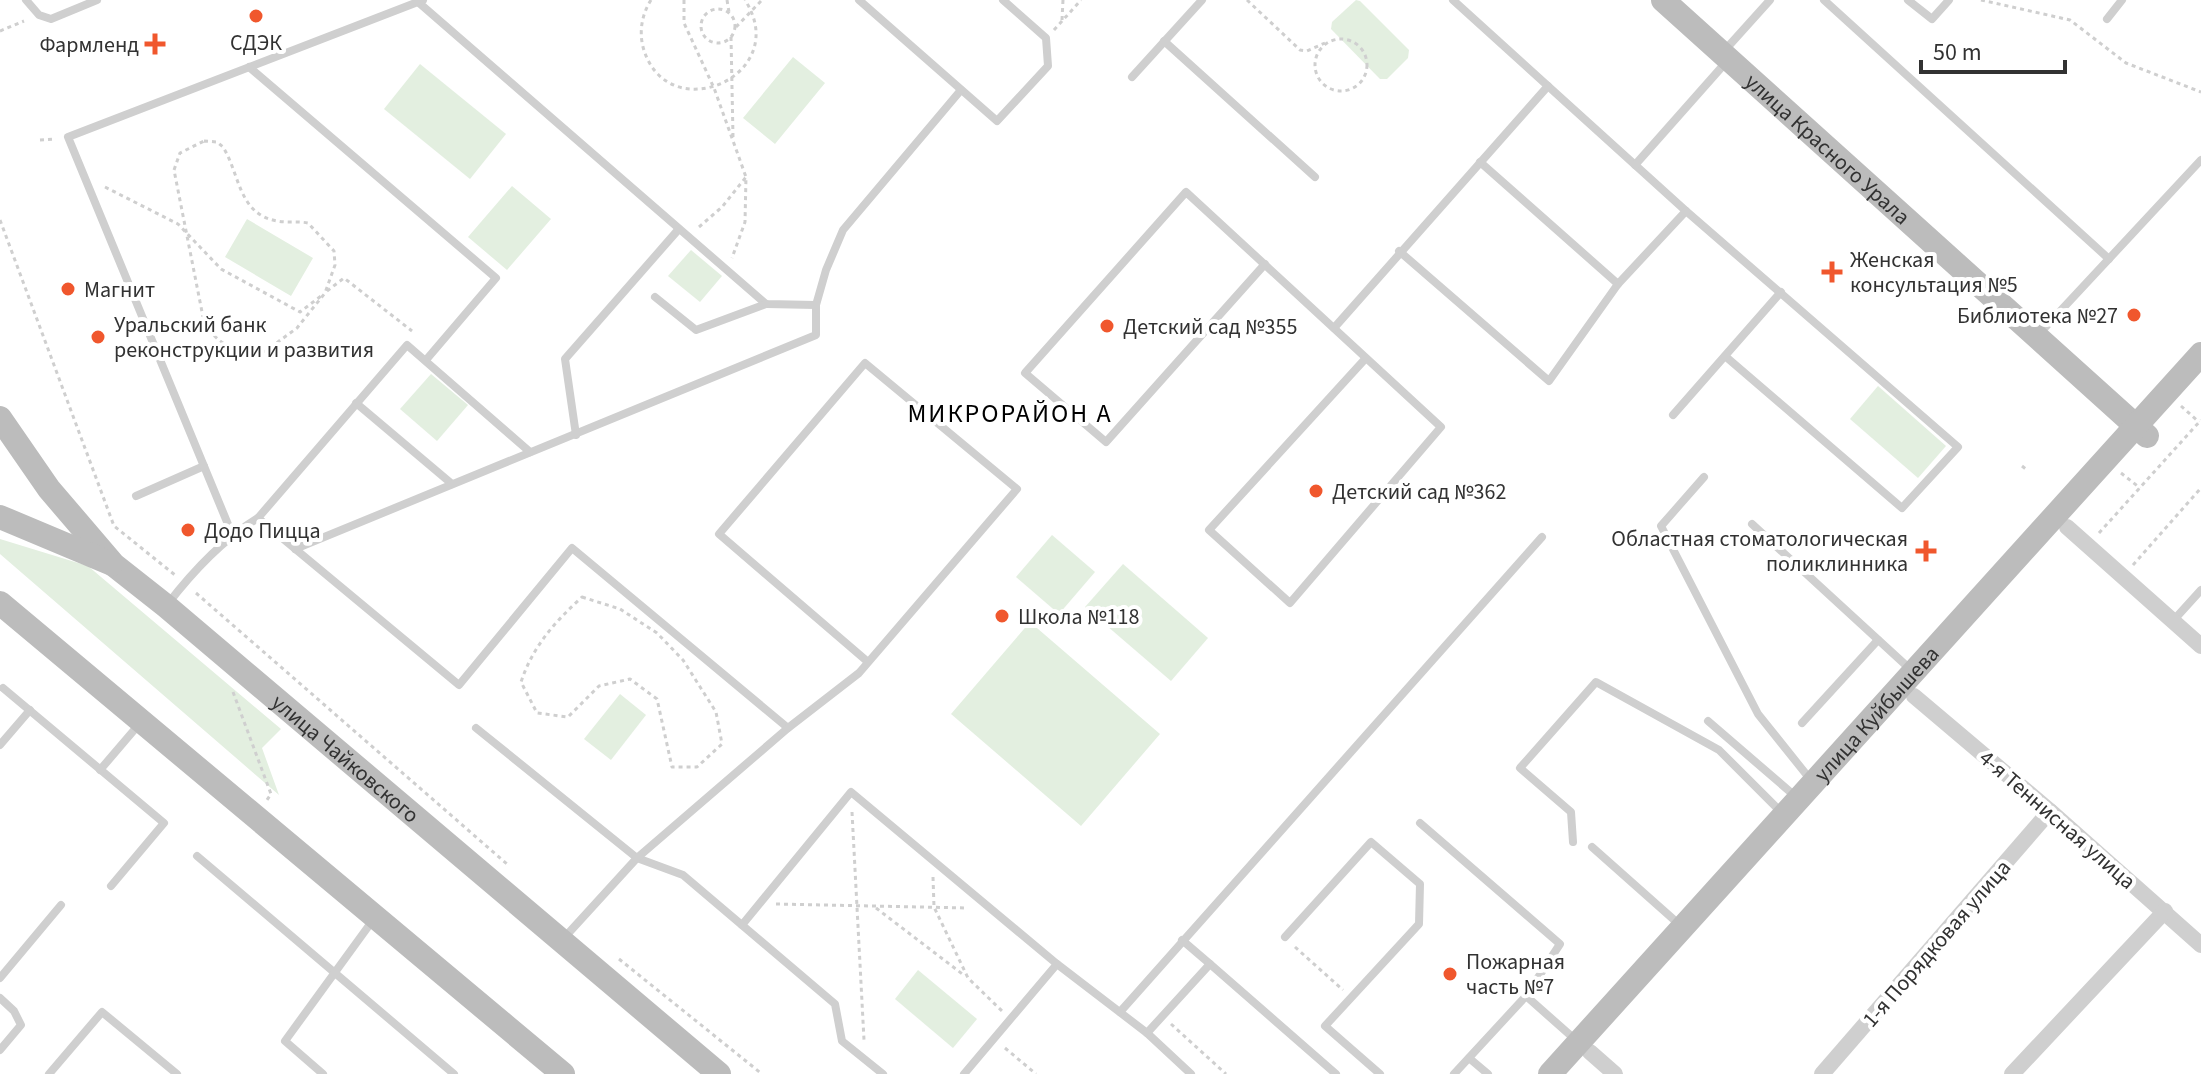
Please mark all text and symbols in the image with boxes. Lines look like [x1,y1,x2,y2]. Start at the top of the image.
marker: СДЭК [247,7,265,25]
scale bar [1921,24,2065,74]
place label: СДЭК [230,27,282,59]
place label: Фармленд [39,29,139,61]
marker: Фармленд [146,35,164,53]
text: 50 m [1933,35,1982,70]
street label: улица Красного Урала [1737,66,1917,233]
place label: Женская консультация №5 [1850,244,2018,301]
marker: Женская консультация №5 [1821,261,1843,283]
place label: Магнит [84,274,155,306]
marker: Магнит [59,280,77,298]
place label: Библиотека №27 [1957,300,2118,332]
marker: Библиотека №27 [2125,306,2143,324]
place label: Уральский банк реконструкции и развития [114,309,374,366]
place label: Детский сад №355 [1123,311,1297,343]
marker: Детский сад №355 [1098,317,1116,335]
marker: Уральский банк реконструкции и развития [89,328,107,346]
district label: МИКРОРАЙОН А [907,395,1113,432]
place label: Детский сад №362 [1332,476,1506,508]
marker: Детский сад №362 [1307,482,1325,500]
place label: Додо Пицца [204,515,321,547]
marker: Додо Пицца [179,521,197,539]
place label: Областная стоматологическая поликлинника [1611,523,1908,580]
marker: Областная стоматологическая поликлинника [1915,540,1937,562]
place label: Школа №118 [1018,601,1139,633]
marker: Школа №118 [993,607,1011,625]
street label: улица Куйбышева [1807,639,1947,789]
street label: улица Чайковского [264,687,426,831]
street label: 4-я Теннисная улица [1972,743,2143,897]
street label: 1-я Порядковая улица [1855,853,2019,1034]
place label: Пожарная часть №7 [1466,946,1565,1003]
marker: Пожарная часть №7 [1441,965,1459,983]

